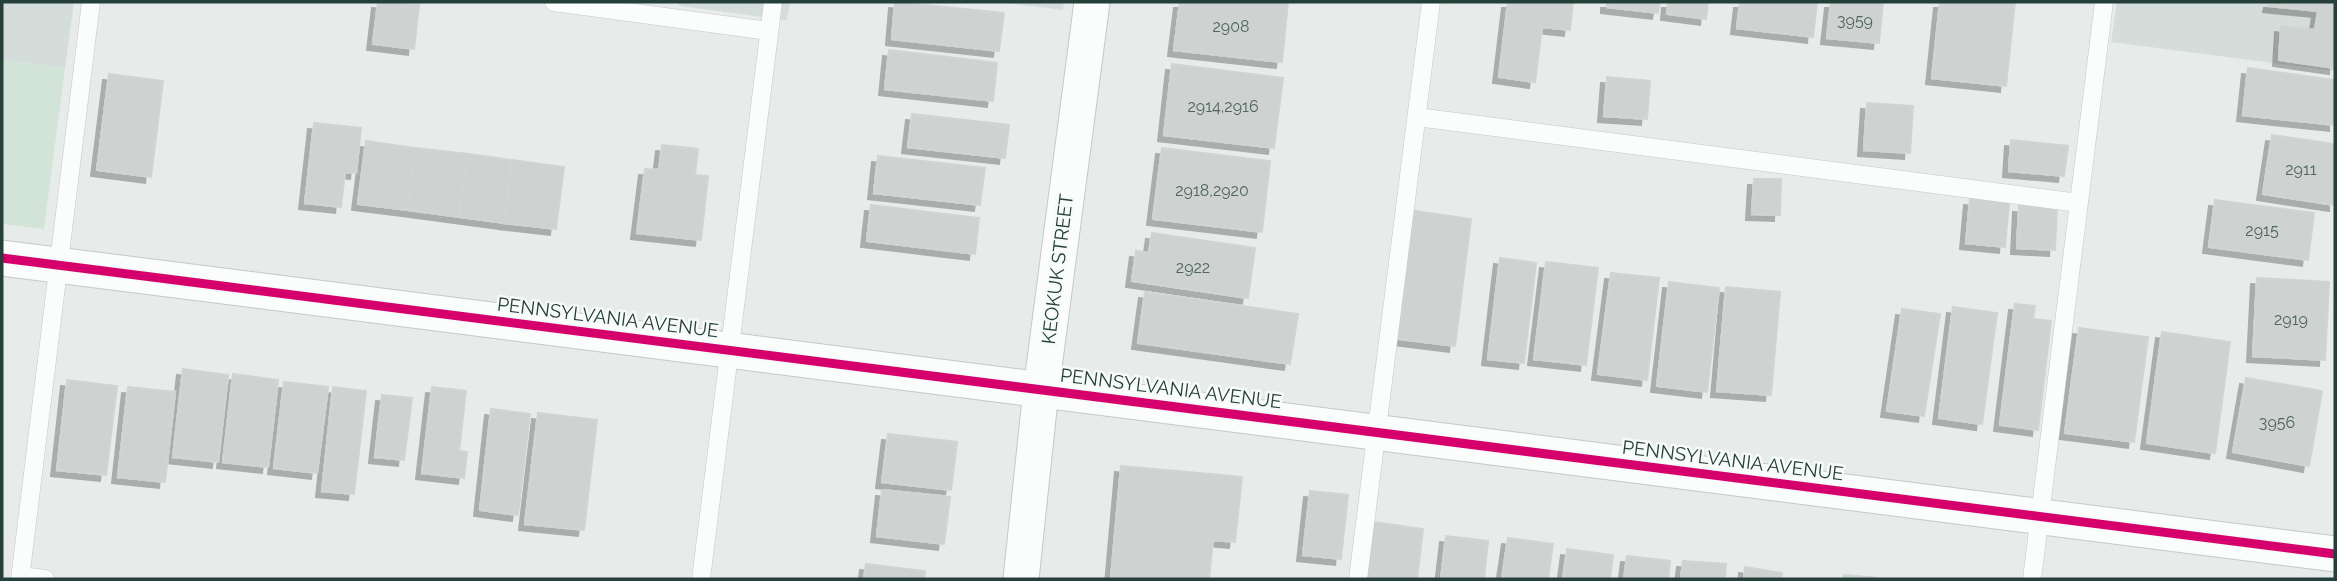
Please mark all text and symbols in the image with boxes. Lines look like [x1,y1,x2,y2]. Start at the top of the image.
house number: 3959 [1837,11,1873,30]
house number: 2908 [1213,17,1250,36]
house number: 2914,2916 [1187,97,1259,116]
house number: 2911 [2285,160,2317,179]
house number: 2918,2920 [1175,181,1249,200]
street label: KEOKUK STREET [1037,192,1077,345]
house number: 2915 [2245,221,2279,240]
house number: 2922 [1176,258,1210,277]
street label: PENNSYLVANIA AVENUE [496,293,720,341]
house number: 2919 [2274,310,2308,329]
street label: PENNSYLVANIA AVENUE [1059,364,1283,412]
house number: 3956 [2259,413,2295,432]
street label: PENNSYLVANIA AVENUE [1621,436,1845,484]

